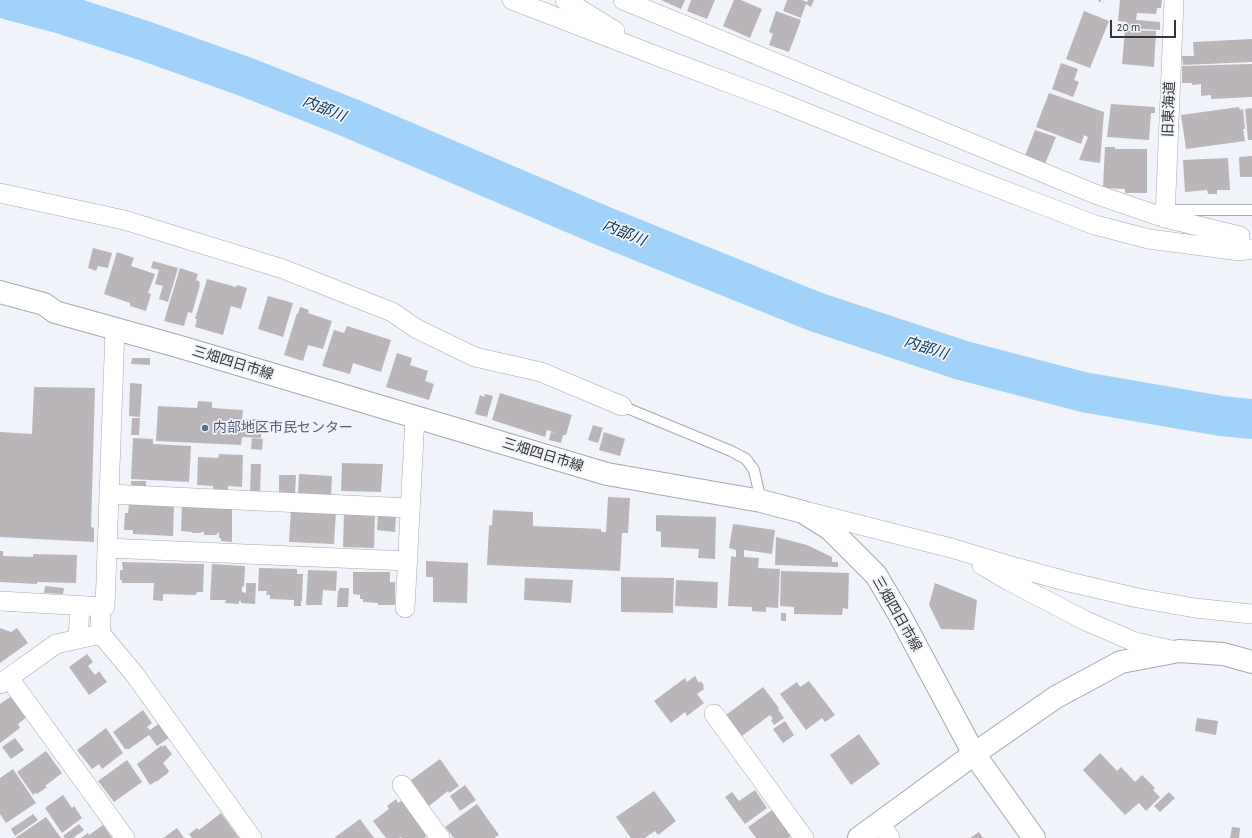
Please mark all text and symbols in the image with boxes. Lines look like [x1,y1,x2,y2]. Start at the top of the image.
scale bar [1112,12,1178,38]
text: 20 m [1117,21,1140,33]
street label: 旧東海道 [1160,81,1178,137]
water label: 内部川 [300,92,348,126]
water label: 内部川 [600,216,648,250]
water label: 内部川 [902,332,950,364]
street label: 三畑四日市線 [190,343,276,383]
place label: 内部地区市民センター [213,420,353,436]
marker: 内部地区市民センター [200,423,210,433]
street label: 三畑四日市線 [500,435,586,475]
street label: 三畑四日市線 [869,573,925,655]

